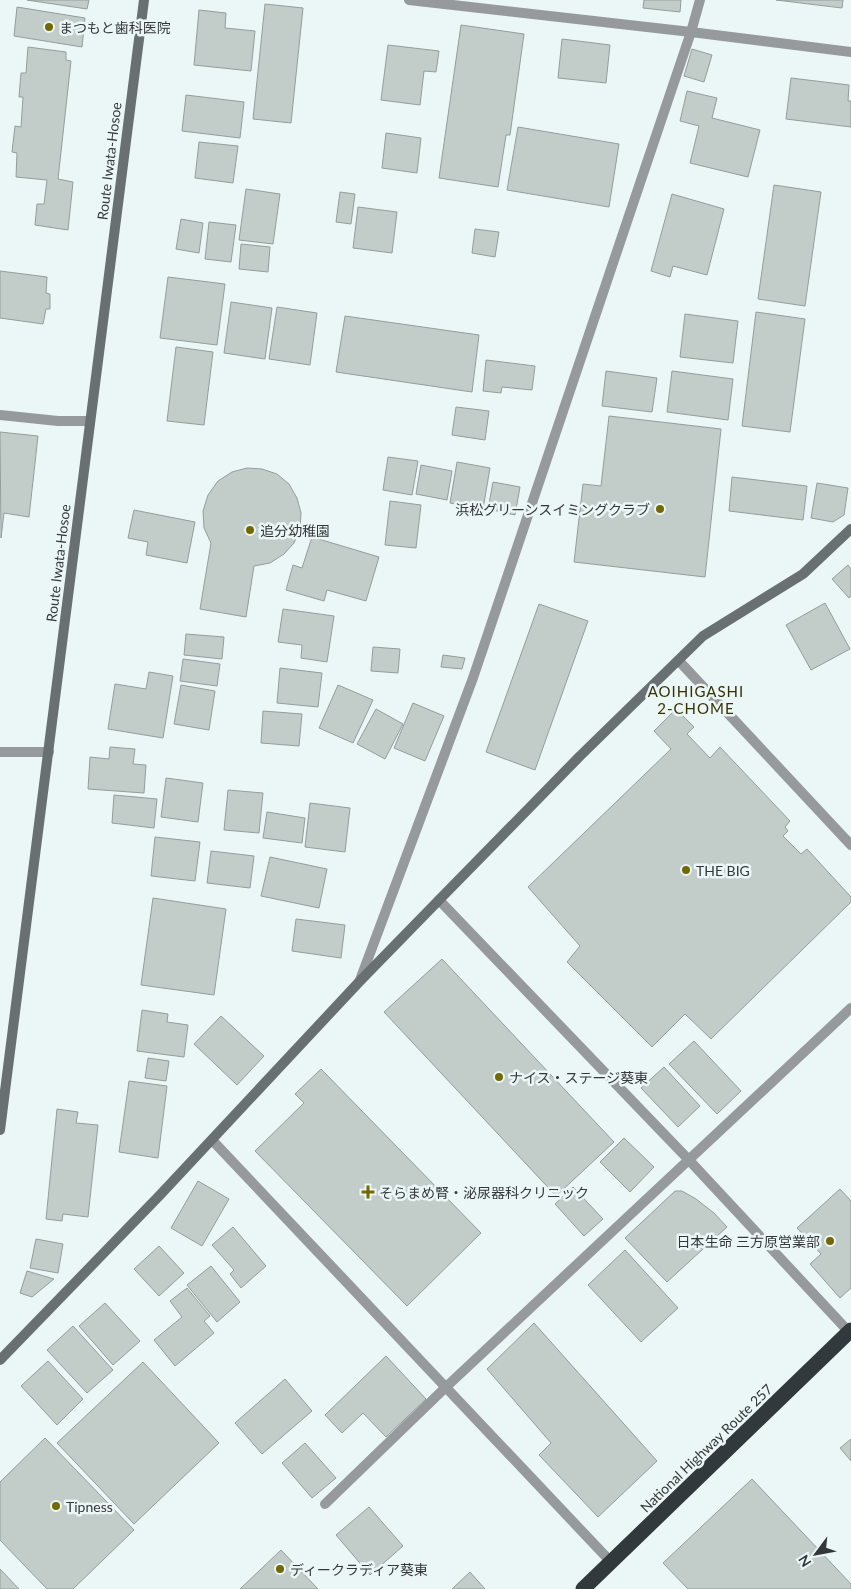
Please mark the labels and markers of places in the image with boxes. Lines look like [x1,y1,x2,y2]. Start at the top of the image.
place label: まつもと歯科医院 [59,19,171,36]
marker: まつもと歯科医院 [43,21,55,33]
place label: 浜松グリーンスイミングクラブ [455,501,650,518]
marker: 浜松グリーンスイミングクラブ [654,503,666,515]
place label: 追分幼稚園 [260,522,330,539]
marker: 追分幼稚園 [244,524,256,536]
place label: THE BIG [696,862,750,879]
marker: THE BIG [680,864,692,876]
place label: ナイス・ステージ葵東 [509,1069,648,1086]
marker: ナイス・ステージ葵東 [493,1071,505,1083]
place label: そらまめ腎・泌尿器科クリニック [379,1184,589,1201]
marker: そらまめ腎・泌尿器科クリニック [361,1185,375,1199]
place label: 日本生命 三方原営業部 [676,1233,820,1250]
marker: 日本生命 三方原営業部 [824,1235,836,1247]
place label: Tipness [66,1498,113,1515]
marker: Tipness [50,1500,62,1512]
place label: ディークラディア葵東 [290,1561,428,1578]
marker: ディークラディア葵東 [274,1563,286,1575]

